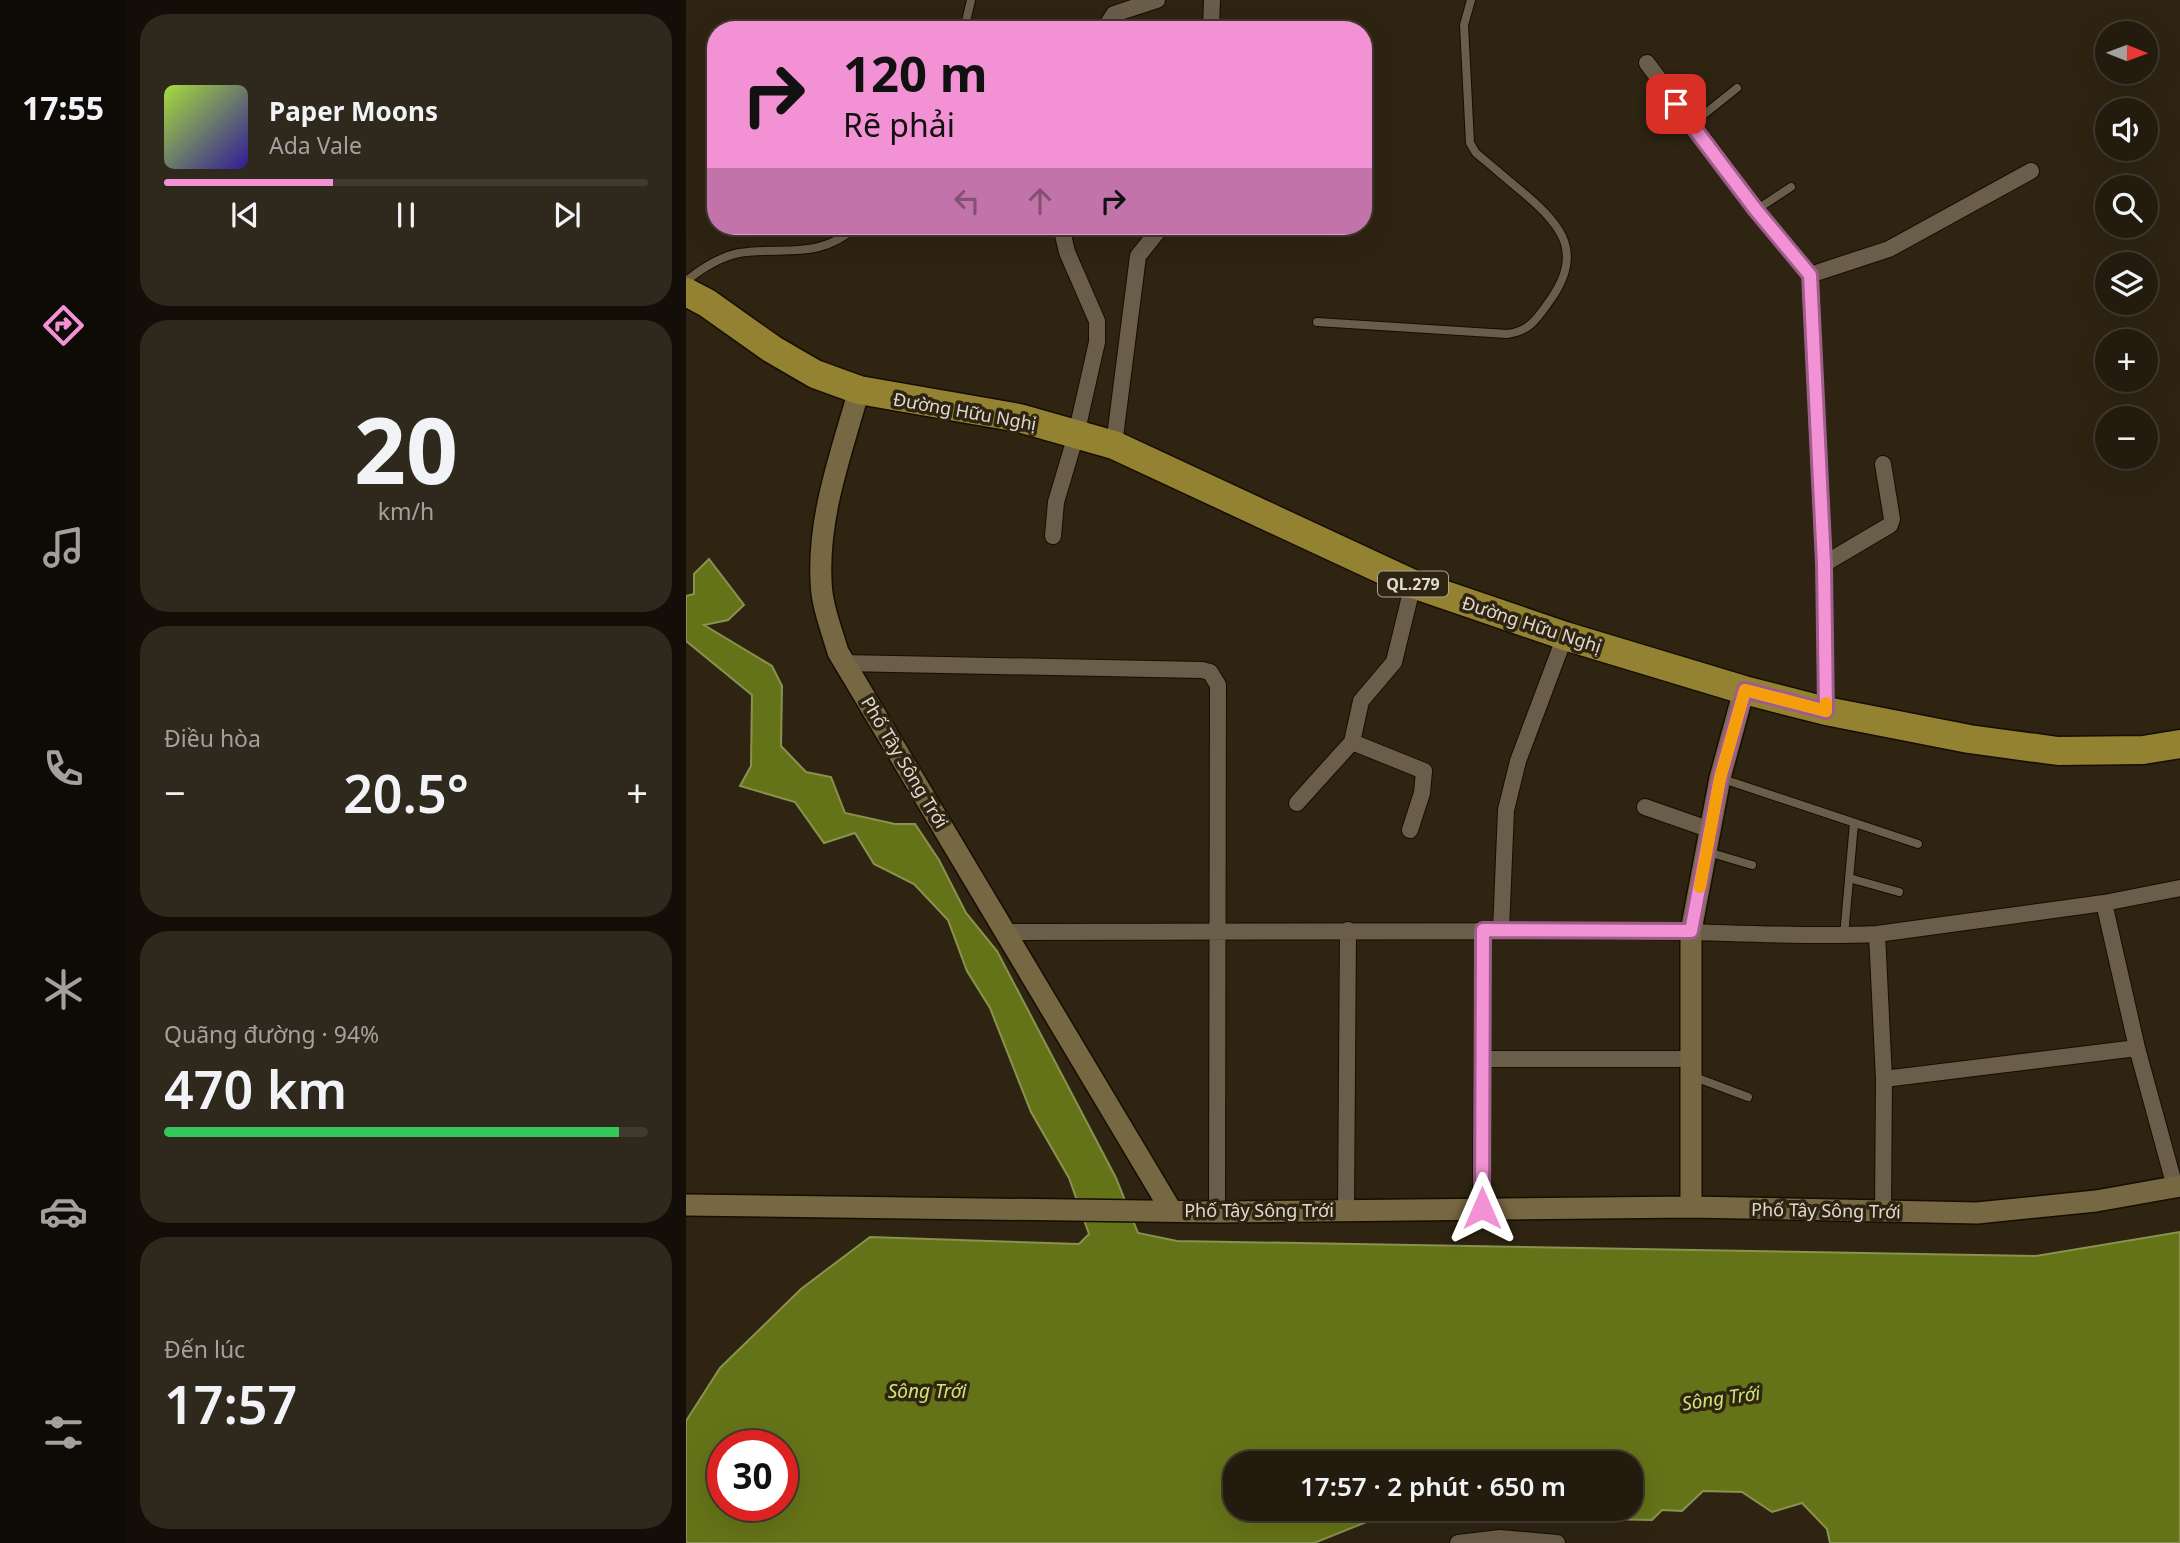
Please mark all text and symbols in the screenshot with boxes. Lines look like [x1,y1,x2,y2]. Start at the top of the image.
north arrow [2095,21,2158,84]
map controls [2095,21,2158,469]
text: 120 m [843,40,988,106]
icon: right [728,49,819,140]
pin [1646,74,1706,134]
icon: arrive [1657,85,1695,123]
text: 17:55 [22,86,104,129]
text: Paper Moons [269,93,438,129]
button: sound [2095,98,2158,161]
text: Rẽ phải [843,103,955,146]
text: Ada Vale [269,129,362,161]
button: search [2095,175,2158,238]
icon: left [948,182,986,220]
icon: ahead [1021,182,1059,220]
icon: right [1094,182,1132,220]
icon: previous [226,196,264,234]
icon: pause [387,196,425,234]
icon: next [548,196,586,234]
button: layers [2095,252,2158,315]
icon: directions [39,301,88,350]
button: + [2095,329,2158,392]
text: 20 [354,387,458,511]
street label: Đường Hữu Nghị [892,387,1038,435]
button: − [2095,406,2158,469]
text: km/h [378,495,434,527]
icon: music [39,523,88,572]
road number: QL.279 [1378,572,1448,596]
street label: Đường Hữu Nghị [1459,590,1605,658]
street label: Phố Tây Sông Trới [856,692,954,832]
text: Điều hòa [164,722,261,754]
icon: phone [39,744,88,793]
text: 20.5° [343,757,469,828]
text: − [164,766,186,818]
text: + [626,766,648,818]
icon: climate [39,965,88,1014]
text: Quãng đường · 94% [164,1018,379,1050]
text: 470 km [164,1053,347,1124]
position arrow [1445,1171,1519,1245]
icon: car [39,1187,88,1236]
street label: Phố Tây Sông Trới [1751,1197,1901,1223]
street label: Phố Tây Sông Trới [1184,1198,1334,1222]
text: Đến lúc [164,1333,245,1365]
text: 17:57 [164,1368,297,1439]
water label: Sông Trới [888,1378,967,1404]
water label: Sông Trới [1680,1379,1763,1416]
icon: filters [39,1408,88,1457]
speed limit sign: 30 [707,1430,798,1521]
text: 17:57 · 2 phút · 650 m [1300,1468,1566,1504]

